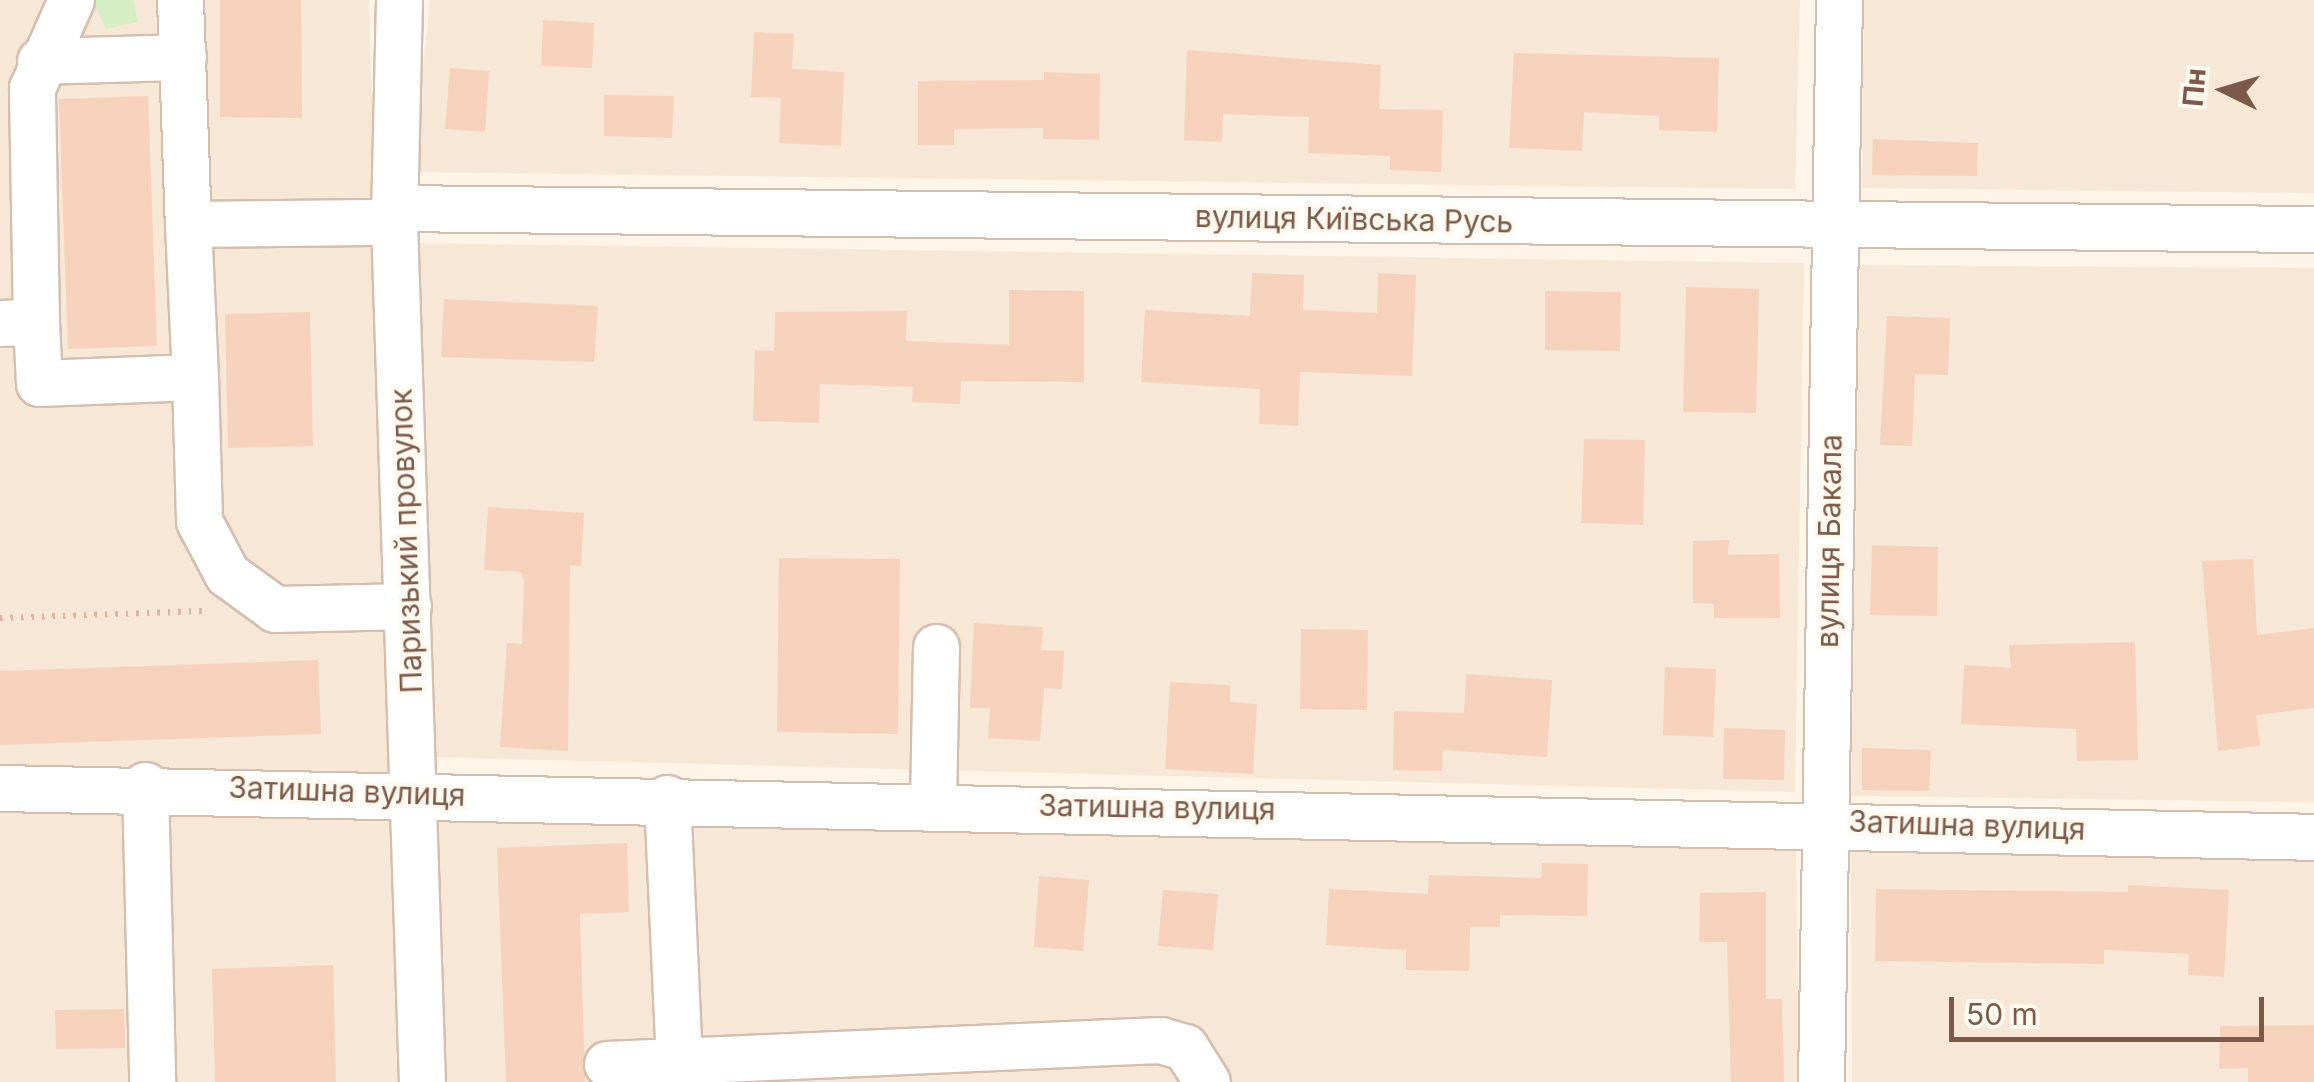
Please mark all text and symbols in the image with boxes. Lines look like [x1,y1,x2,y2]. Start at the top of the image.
north arrow [2174,40,2274,140]
text: Пн [2176,67,2213,108]
street label: вулиця Київська Русь [1195,198,1513,240]
street label: Паризький провулок [383,388,429,694]
street label: вулиця Бакала [1809,434,1849,648]
street label: Затишна вулиця [228,769,466,813]
street label: Затишна вулиця [1038,787,1276,827]
street label: Затишна вулиця [1848,803,2086,847]
scale bar [1954,977,2269,1039]
text: 50 m [1966,996,2038,1032]

